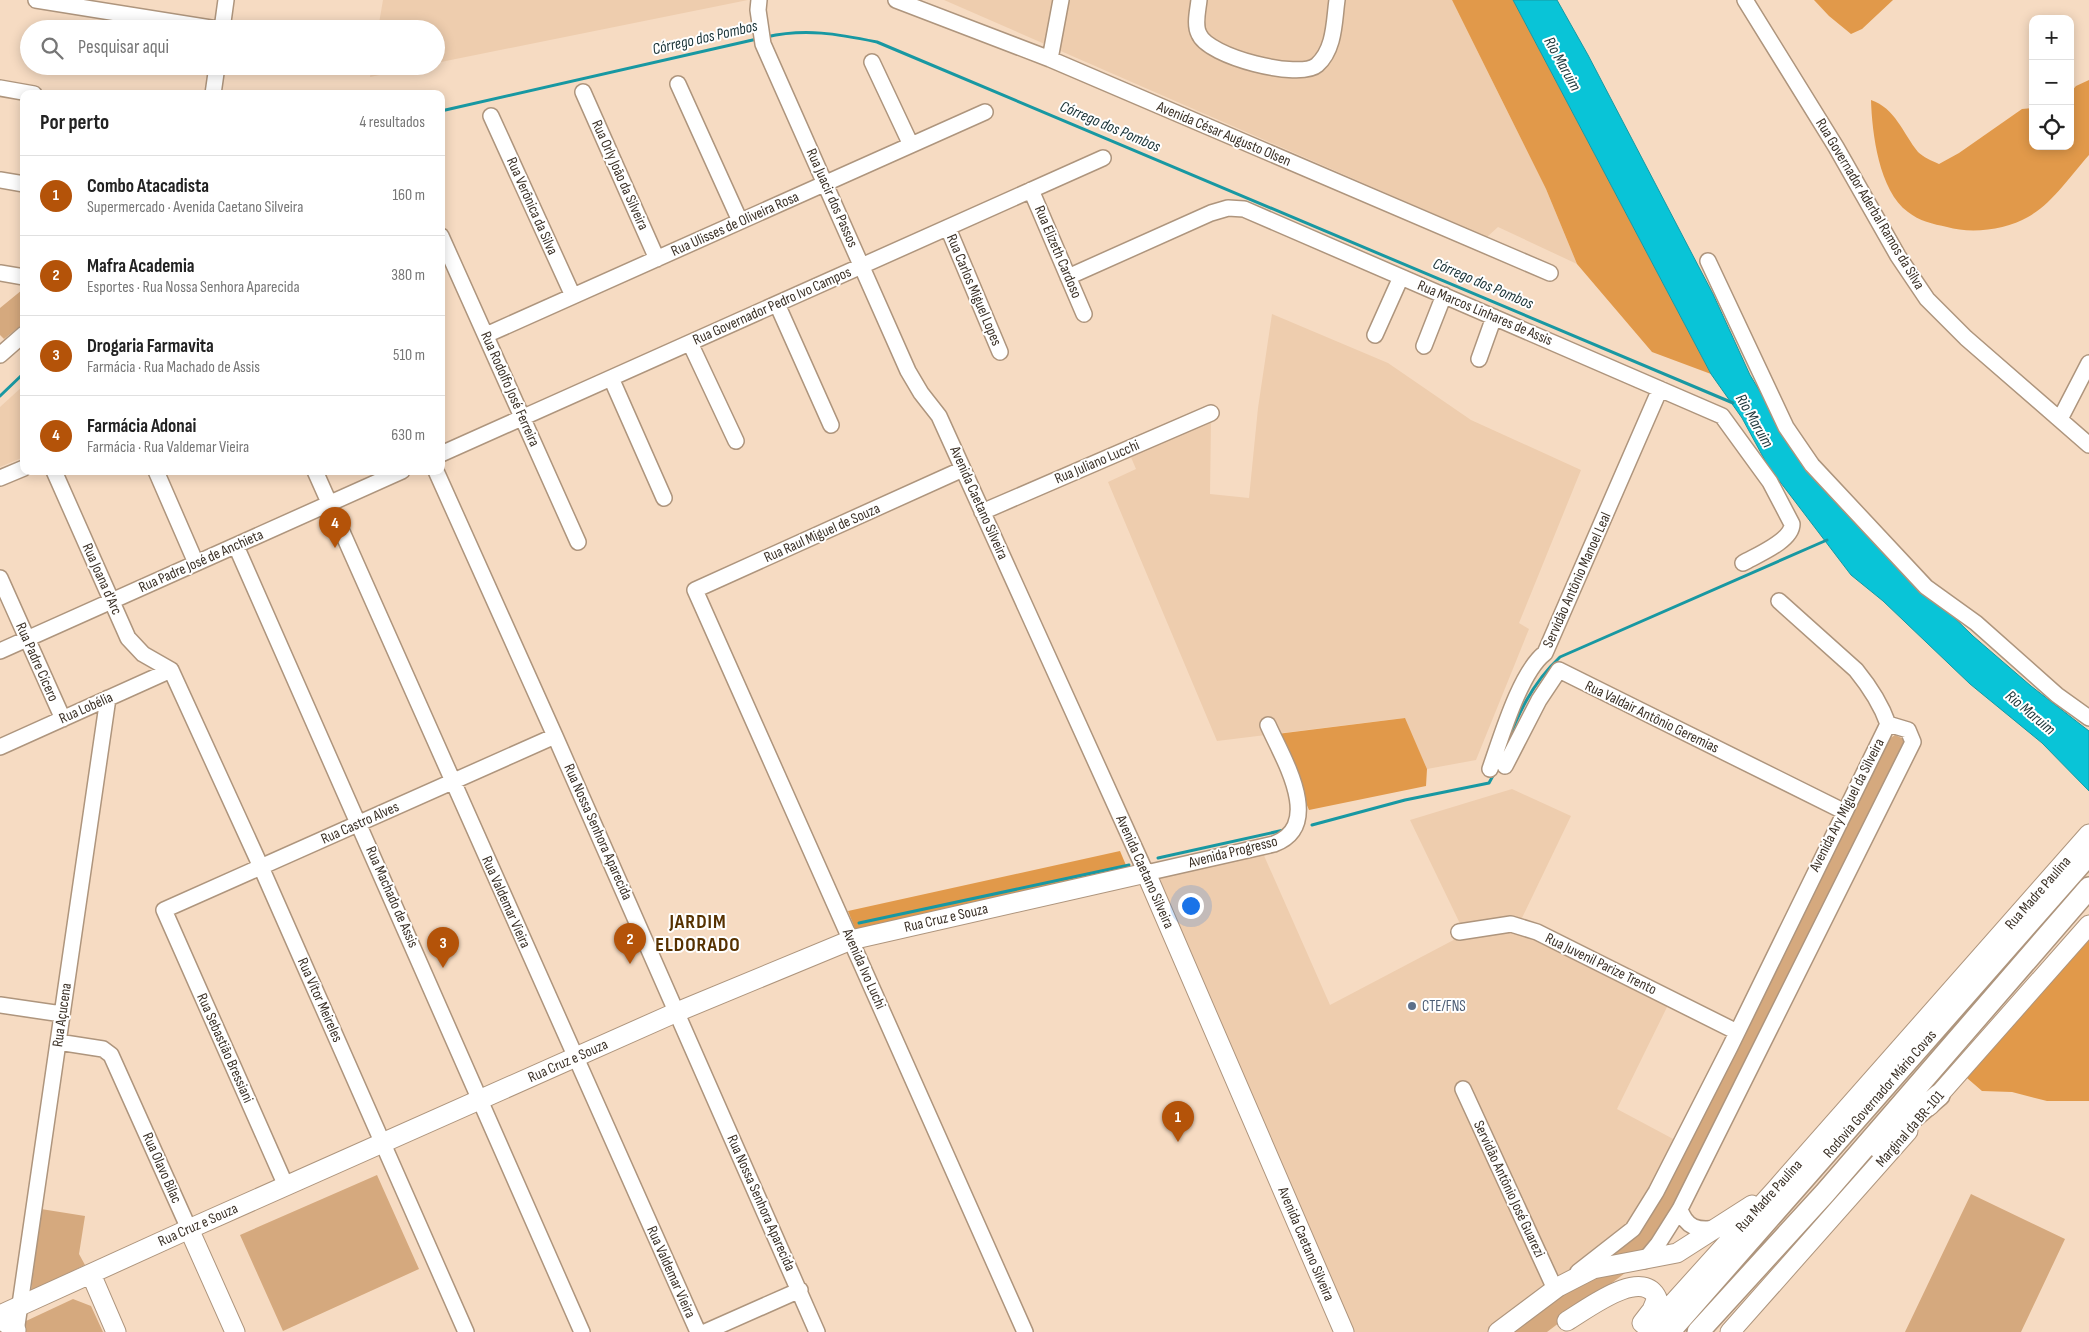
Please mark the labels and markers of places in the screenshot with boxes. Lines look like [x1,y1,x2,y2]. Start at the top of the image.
pin: 4 [319,507,351,548]
pin: 2 [614,923,646,964]
pin: 3 [427,927,459,968]
place label: CTE/FNS [1422,997,1466,1016]
marker: CTE/FNS [1406,1000,1418,1012]
pin: 1 [1162,1101,1194,1142]

